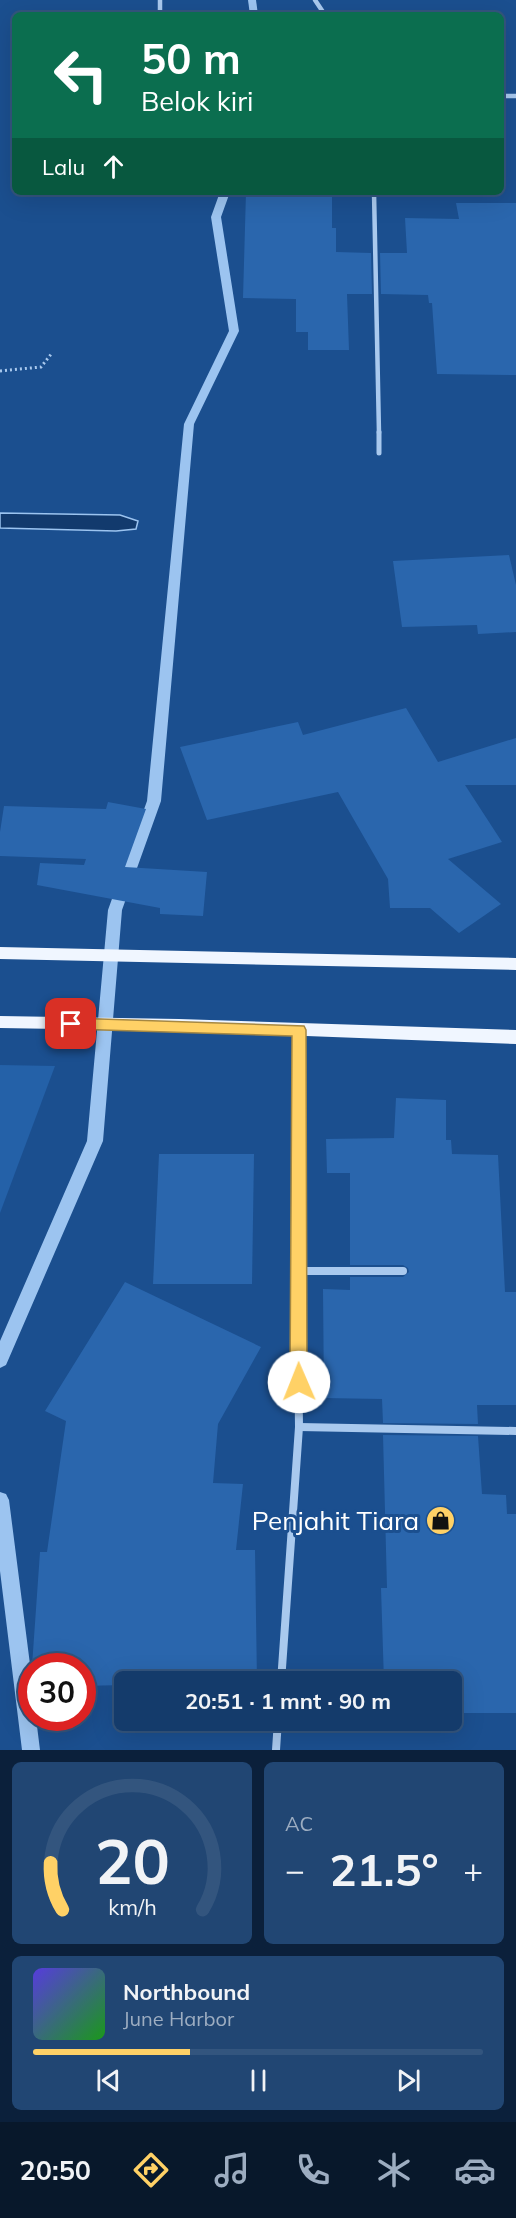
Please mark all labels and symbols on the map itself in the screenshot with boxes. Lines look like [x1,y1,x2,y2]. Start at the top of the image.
pin [45,998,96,1049]
position arrow [267,1350,331,1414]
place label: Penjahit Tiara [252,1504,419,1537]
shop icon: Penjahit Tiara [424,1505,456,1537]
speed limit sign: 30 [18,1653,96,1731]

